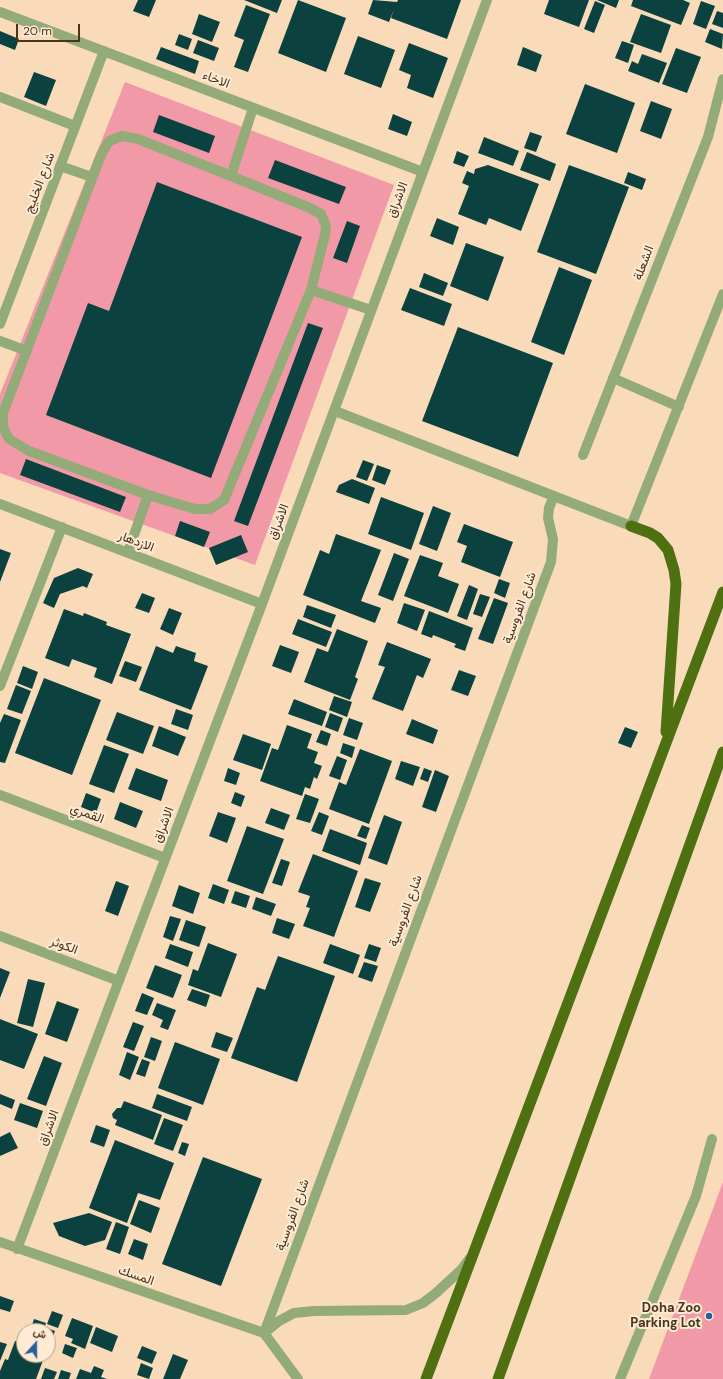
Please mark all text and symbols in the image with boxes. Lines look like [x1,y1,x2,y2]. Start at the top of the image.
scale bar [18,16,82,42]
text: 20 m [23,23,52,39]
street label: الاخاء [200,68,232,92]
street label: شارع الخليج [21,150,59,216]
street label: الاشراق [384,180,412,220]
street label: الشعلة [630,243,658,283]
street label: الاشراق [265,502,293,542]
street label: الازدهار [116,528,156,556]
street label: شارع الفروسية [500,570,540,646]
street label: القمري [68,800,106,828]
street label: الاشراق [150,805,178,845]
street label: شارع الفروسية [386,873,426,949]
street label: الكوثر [48,934,80,958]
street label: الاشراق [35,1108,63,1148]
street label: شارع الفروسية [273,1177,313,1253]
street label: المسك [116,1263,156,1289]
place label: Doha Zoo Parking Lot [630,1301,701,1332]
marker: Doha Zoo Parking Lot [704,1311,714,1321]
north arrow [16,1323,56,1363]
text: ش [31,1324,49,1342]

